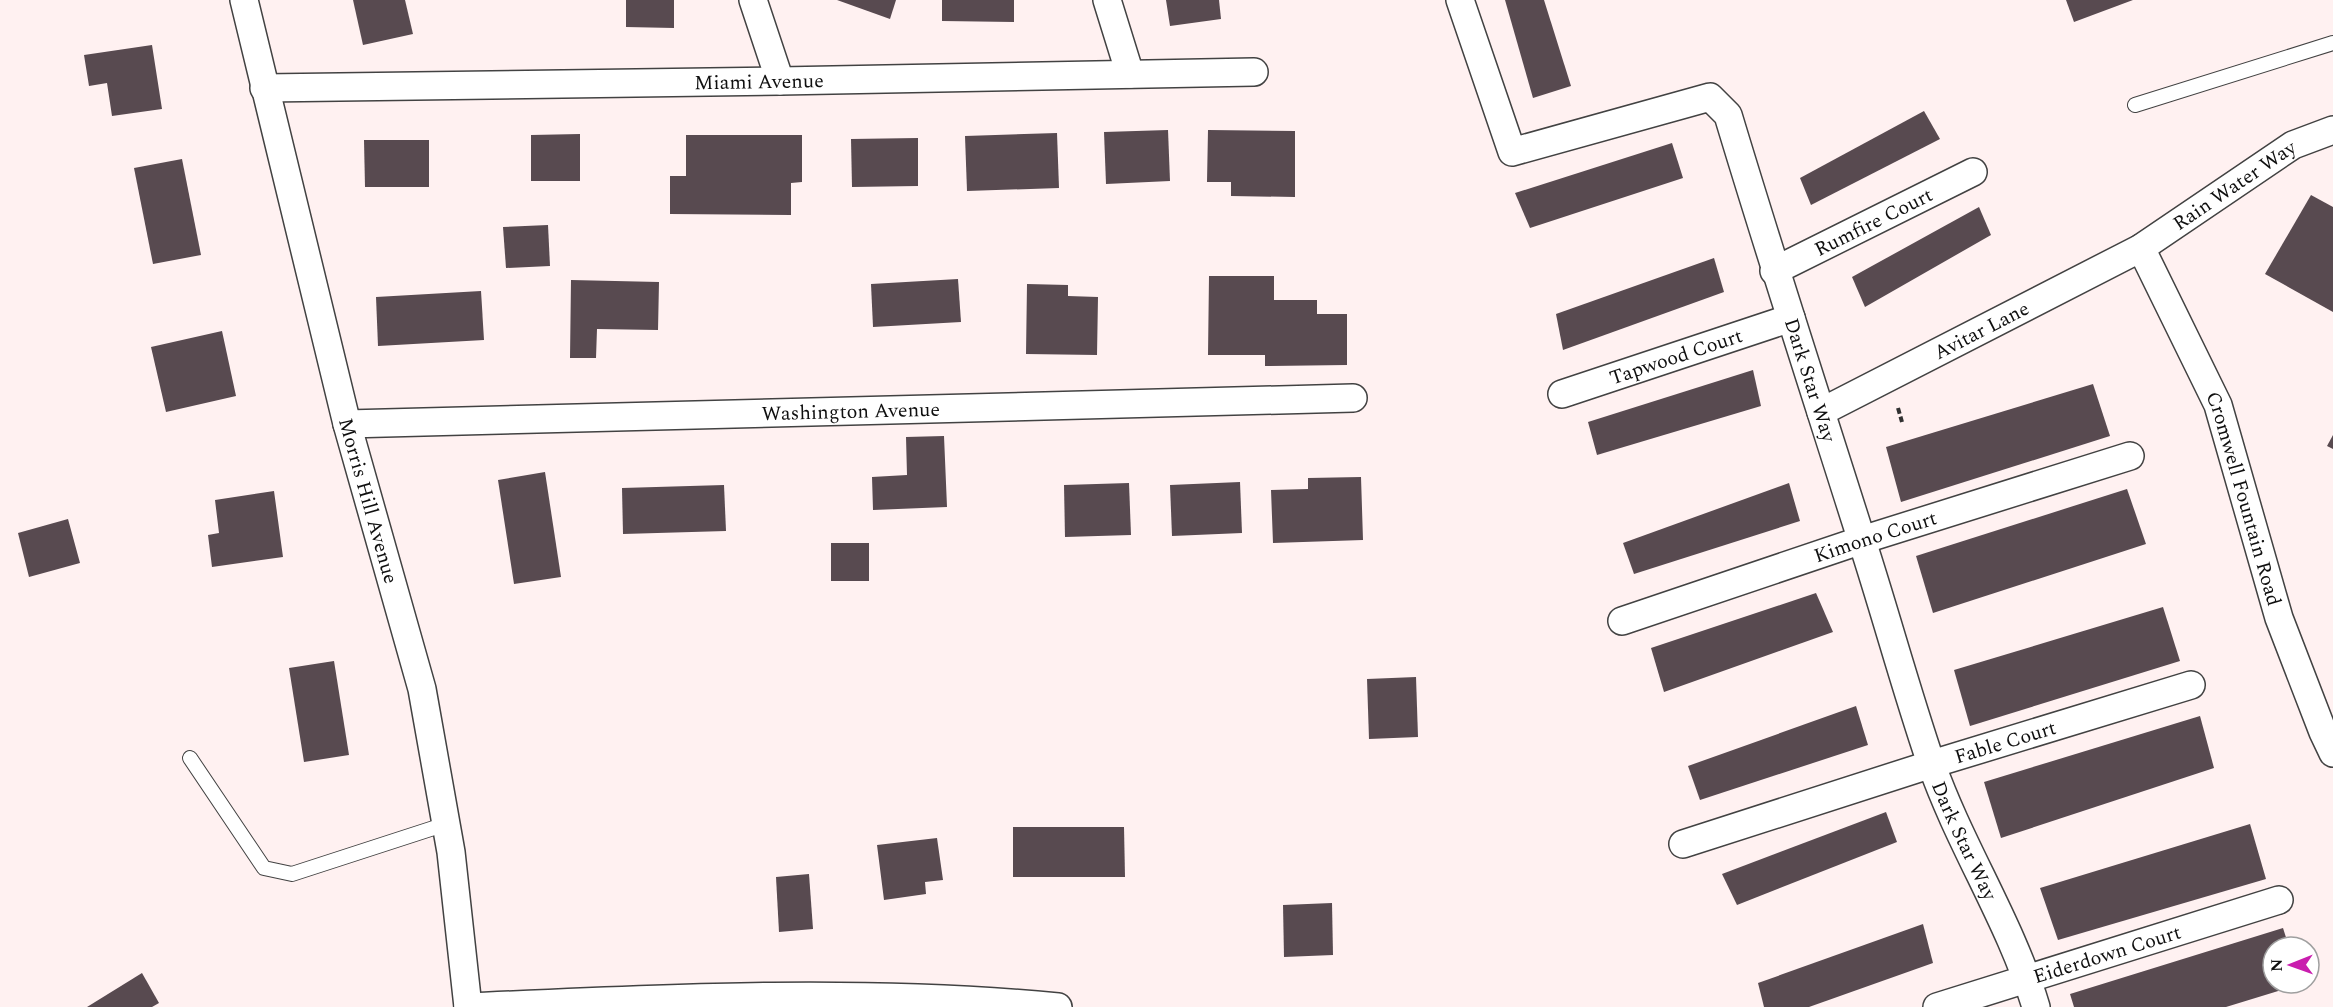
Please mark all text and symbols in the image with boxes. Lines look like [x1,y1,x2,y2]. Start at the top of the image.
street label: Miami Avenue [694,66,824,98]
street label: Rain Water Way [2167,132,2304,238]
street label: Rumfire Court [1809,180,1938,265]
street label: Avitar Lane [1929,294,2035,368]
street label: Dark Star Way [1776,314,1844,447]
street label: Tapwood Court [1606,321,1747,393]
street label: Cromwell Fountain Road [2198,386,2289,610]
street label: Washington Avenue [761,395,940,429]
street label: Morris Hill Avenue [330,415,405,587]
street label: Kimono Court [1810,503,1941,571]
street label: Fable Court [1951,713,2060,772]
street label: Dark Star Way [1923,777,2005,907]
street label: Eiderdown Court [2029,918,2185,992]
north arrow [2261,935,2321,995]
text: N [2265,959,2289,972]

